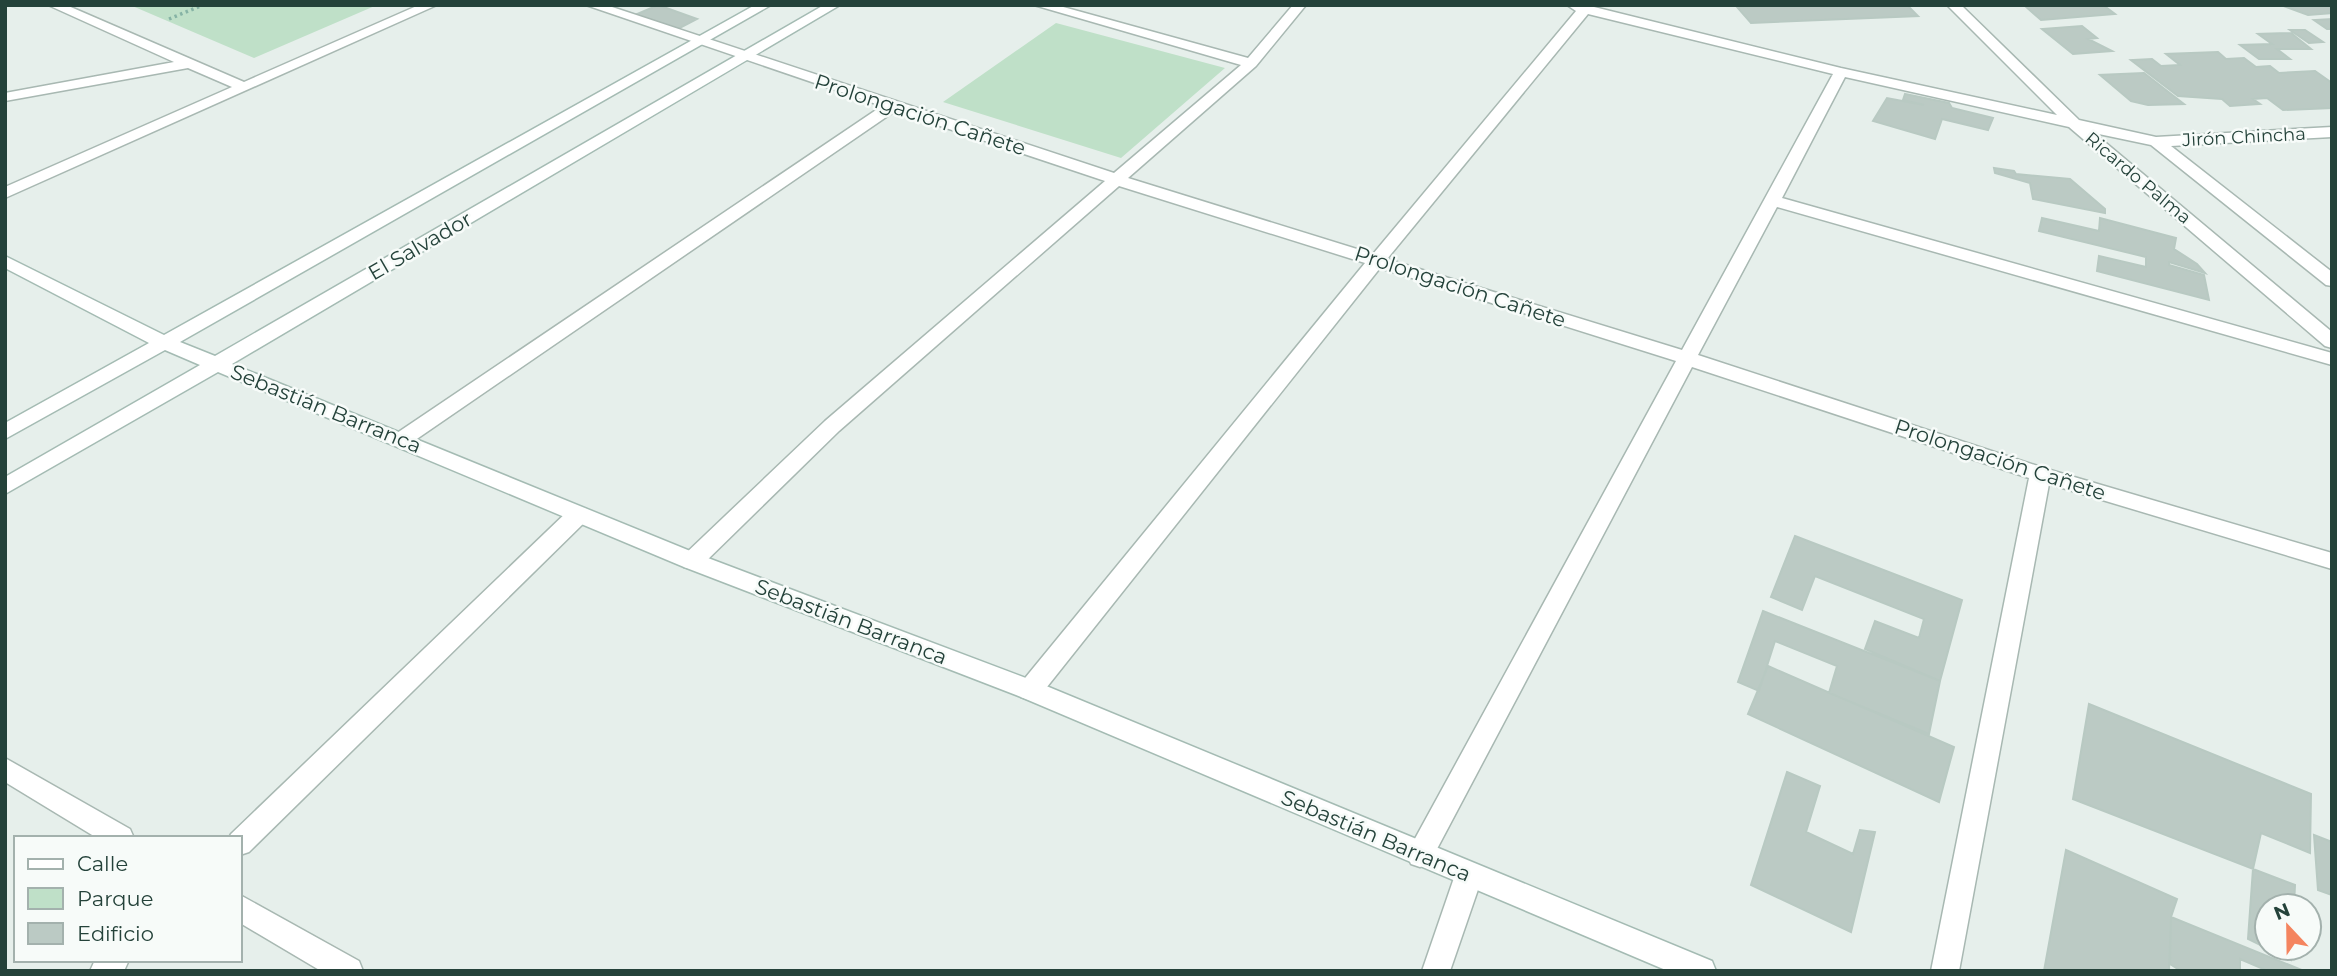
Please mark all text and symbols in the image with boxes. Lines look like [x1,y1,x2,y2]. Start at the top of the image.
street label: Prolongación Cañete [811,69,1029,161]
street label: Jirón Chincha [2181,123,2306,151]
street label: Ricardo Palma [2081,127,2195,229]
street label: El Salvador [364,206,476,285]
street label: Prolongación Cañete [1351,241,1569,333]
street label: Sebastián Barranca [227,359,425,458]
street label: Prolongación Cañete [1891,414,2109,506]
street label: Sebastián Barranca [752,573,951,670]
street label: Sebastián Barranca [1278,784,1475,887]
legend [14,836,242,962]
text: Calle [77,851,128,876]
text: Parque [77,886,153,911]
north arrow [2253,892,2323,962]
text: N [2270,898,2293,925]
text: Edificio [77,921,154,946]

